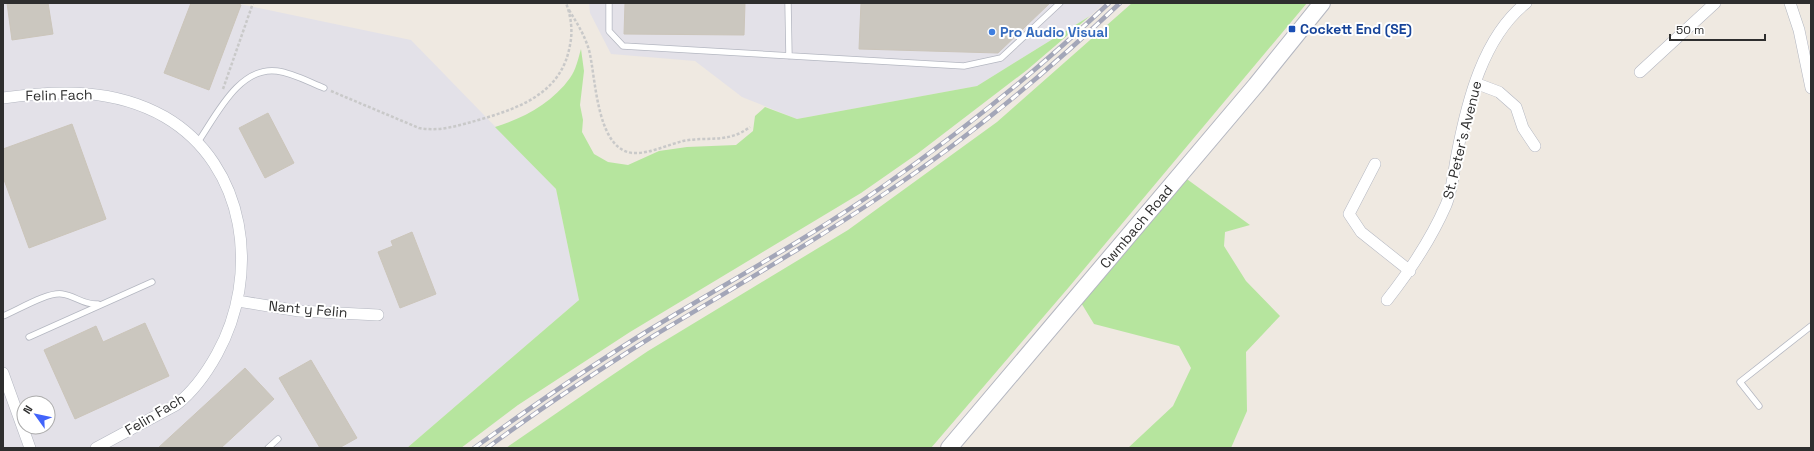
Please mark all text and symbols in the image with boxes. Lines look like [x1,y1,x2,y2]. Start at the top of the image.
scale bar [1670,16,1765,42]
place label: Cockett End (SE) [1300,20,1412,38]
text: 50 m [1676,22,1704,38]
place label: Pro Audio Visual [1000,23,1108,41]
marker: Cockett End (SE) [1287,24,1297,34]
marker: Pro Audio Visual [987,27,997,37]
street label: St. Peter's Avenue [1439,79,1485,201]
street label: Felin Fach [25,85,93,105]
street label: Cwmbach Road [1096,181,1177,272]
street label: Nant y Felin [268,297,348,321]
street label: Felin Fach [122,389,188,439]
north arrow [16,395,56,435]
text: N [20,403,35,416]

